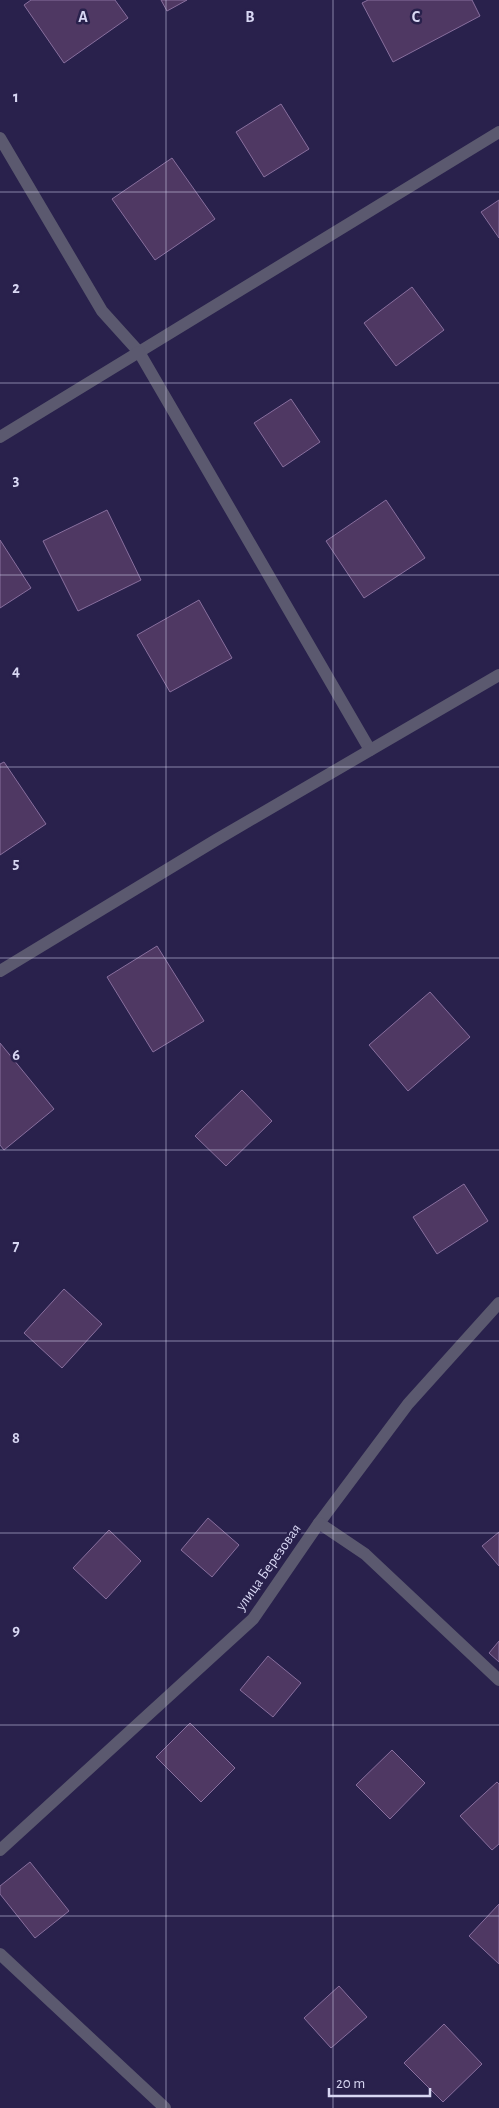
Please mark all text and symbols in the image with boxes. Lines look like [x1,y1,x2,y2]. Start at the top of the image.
text: A [78,9,88,25]
text: B [245,9,255,25]
text: C [412,9,421,25]
text: 1 [13,89,19,105]
text: 2 [12,280,20,296]
text: 3 [13,472,20,488]
text: 4 [12,663,20,679]
text: 5 [13,855,20,871]
text: 6 [12,1047,20,1063]
text: 7 [13,1238,20,1254]
text: 8 [12,1430,20,1446]
street label: улица Березовая [232,1521,304,1614]
text: 9 [12,1622,20,1638]
scale bar [329,2066,430,2098]
text: 20 m [336,2076,365,2091]

